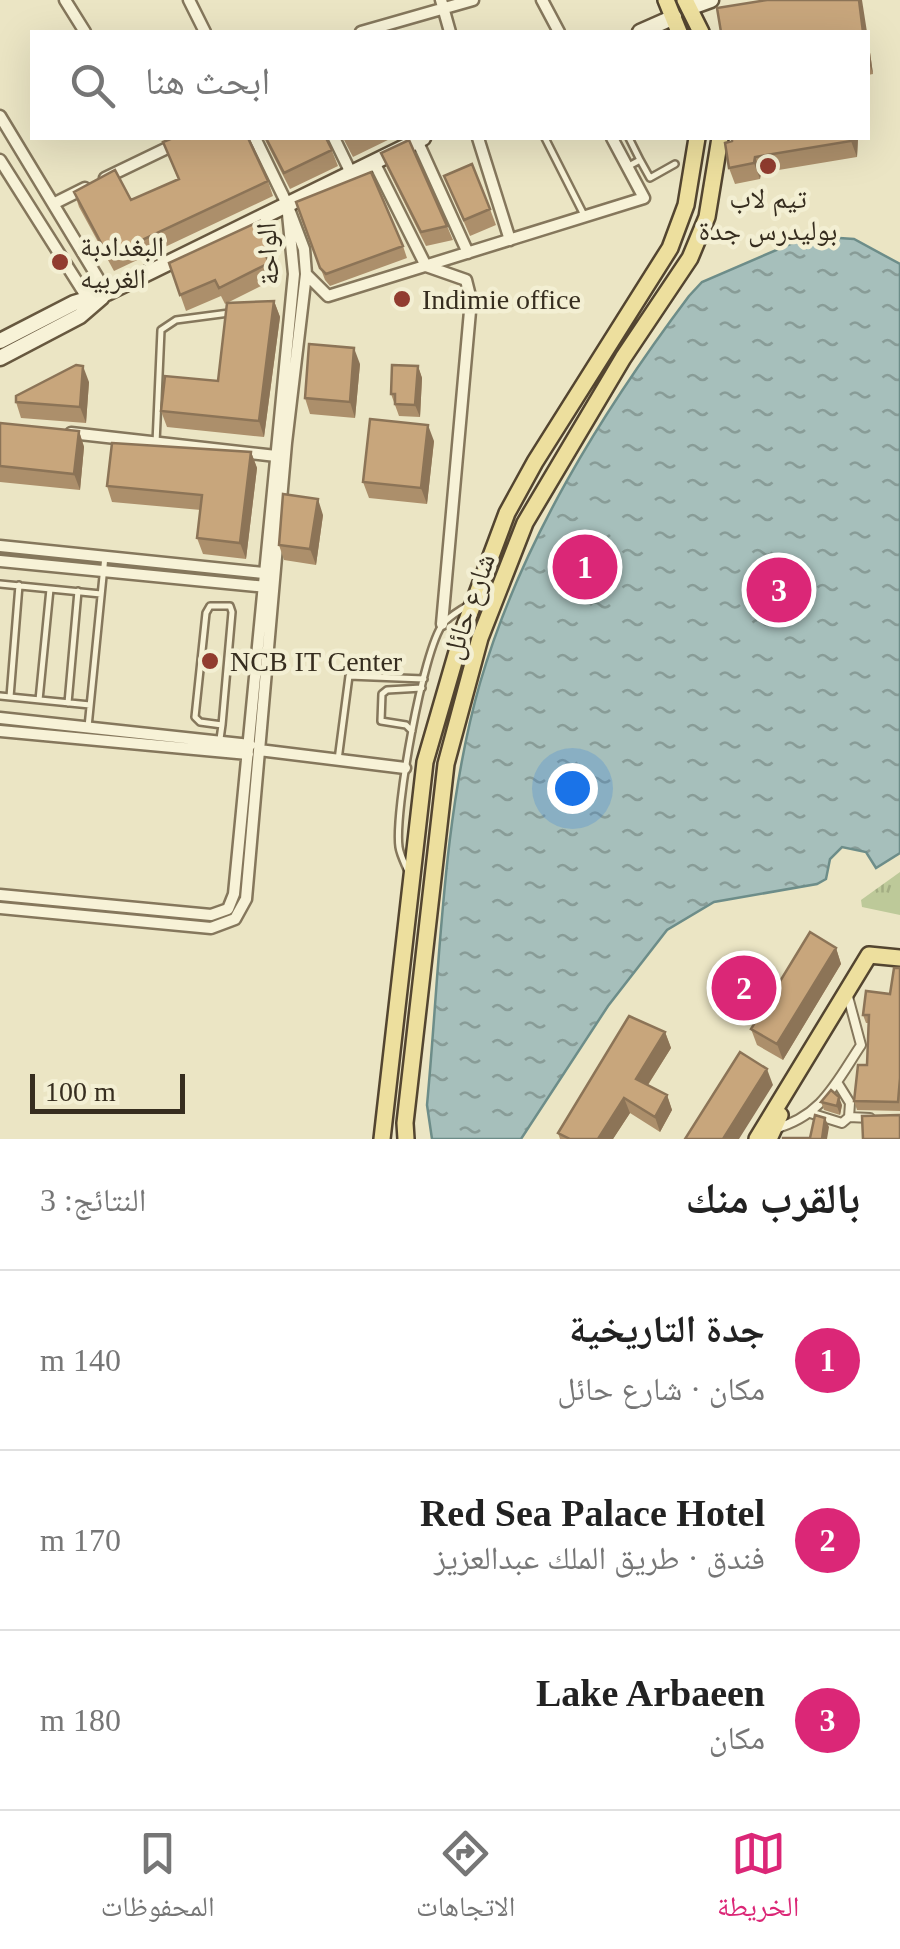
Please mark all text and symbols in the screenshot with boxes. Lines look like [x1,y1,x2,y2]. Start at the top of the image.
search box [30,30,870,140]
icon: search [65,58,120,113]
text: ابحث هنا [145,60,270,102]
marker: تيم لاب بوليدرس جدة [757,155,779,177]
place label: تيم لاب بوليدرس جدة [699,183,837,248]
street label: الواحة [250,222,285,286]
place label: البغدادبة الغربيه [80,231,164,294]
marker: البغدادبة الغربيه [49,251,71,273]
place label: Indimie office [422,284,581,315]
marker: Indimie office [391,288,413,310]
pin: 1 [552,530,618,604]
street label: شارع حائل [436,549,503,664]
pin: 3 [746,552,812,628]
place label: NCB IT Center [230,646,403,677]
marker: NCB IT Center [199,650,221,672]
your location [547,763,598,814]
pin: 2 [712,950,776,1026]
scale bar [30,1069,185,1114]
text: 100 m [45,1076,116,1107]
text: بالقرب منك [686,1176,860,1222]
text: النتائج: 3 [40,1182,146,1218]
text: جدة التاريخية [569,1308,765,1350]
text: 140 m [40,1342,121,1378]
text: 1 [820,1342,836,1378]
text: مكان · شارع حائل [557,1371,765,1407]
text: Red Sea Palace Hotel [420,1492,765,1534]
text: 170 m [40,1522,121,1558]
text: 2 [820,1522,836,1558]
text: فندق · طريق الملك عبدالعزيز [434,1540,765,1576]
text: Lake Arbaeen [536,1672,765,1714]
text: 180 m [40,1702,121,1738]
text: 3 [820,1702,836,1738]
text: مكان [709,1720,765,1756]
tab: المحفوظات [101,1826,215,1934]
tab: الاتجاهات [416,1826,515,1934]
tab: الخريطة [717,1826,799,1934]

